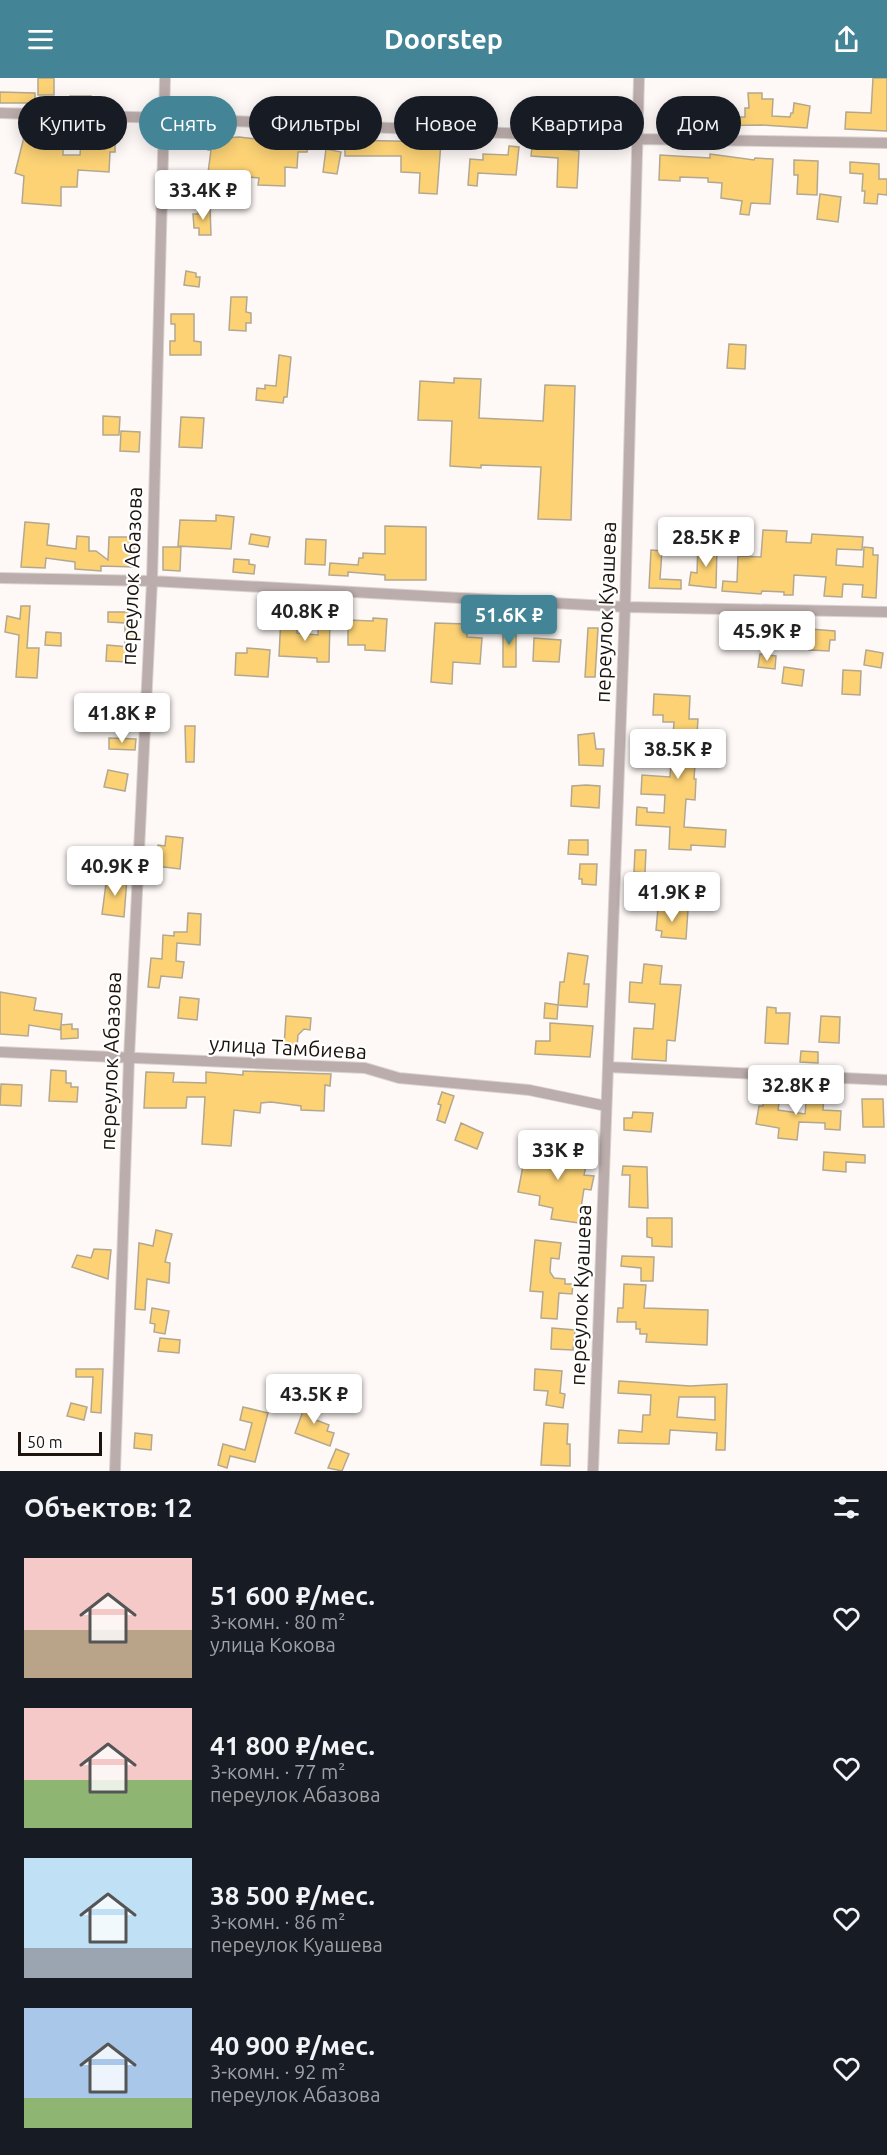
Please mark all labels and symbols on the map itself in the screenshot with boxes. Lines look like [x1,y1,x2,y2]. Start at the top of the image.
pin: 33.4K ₽ [148,170,258,221]
street label: переулок Абазова [116,486,146,666]
pin: 28.5K ₽ [651,517,761,568]
street label: переулок Куашева [590,521,620,703]
pin: 40.8K ₽ [250,591,360,642]
pin: 51.6K ₽ [454,595,564,646]
pin: 45.9K ₽ [712,611,822,662]
pin: 41.8K ₽ [67,693,177,744]
pin: 38.5K ₽ [623,729,733,780]
pin: 40.9K ₽ [60,846,170,897]
pin: 41.9K ₽ [617,872,727,923]
street label: переулок Абазова [95,971,125,1151]
street label: улица Тамбиева [209,1031,367,1063]
pin: 32.8K ₽ [741,1065,851,1116]
pin: 33K ₽ [516,1130,600,1181]
street label: переулок Куашева [565,1204,595,1386]
pin: 43.5K ₽ [259,1374,369,1425]
scale bar [18,1429,102,1456]

